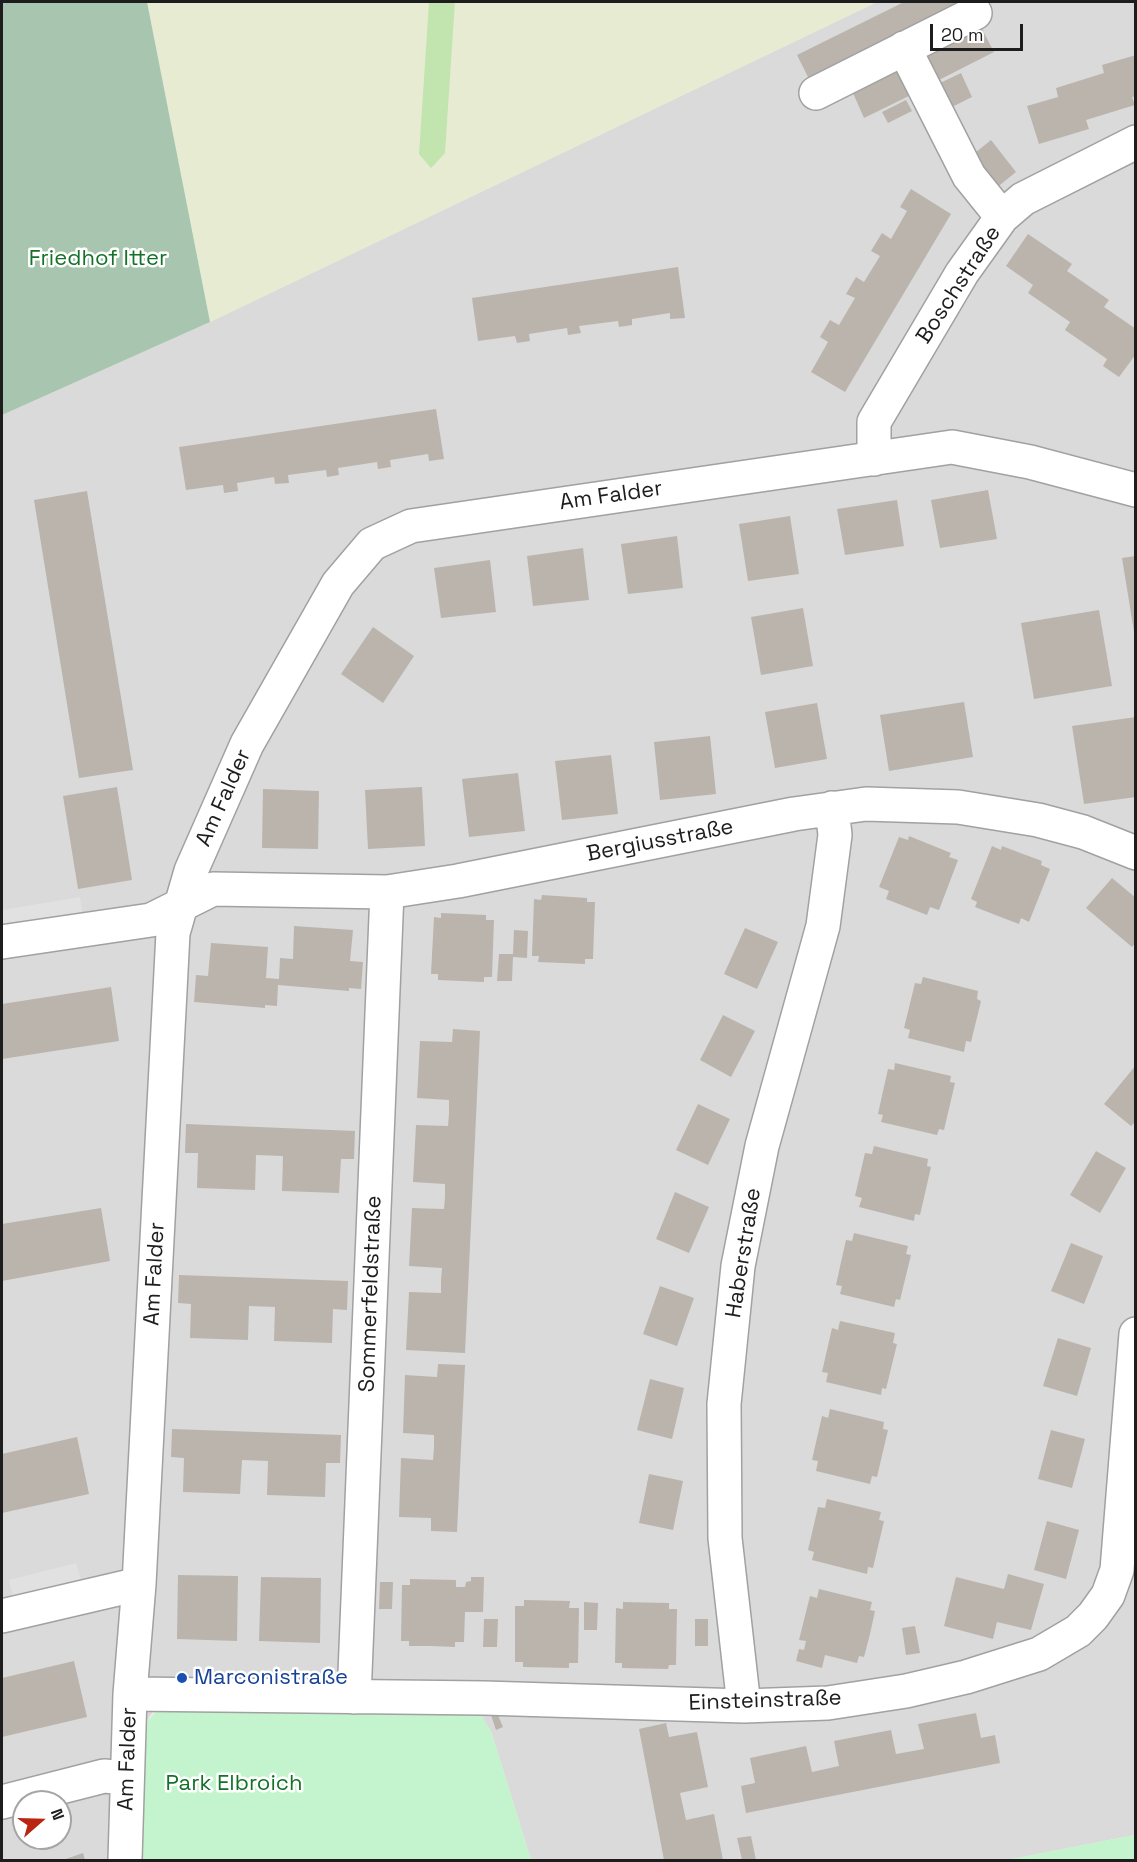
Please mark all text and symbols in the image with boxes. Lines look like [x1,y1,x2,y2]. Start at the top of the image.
scale bar [933,12,1026,50]
text: 20 m [941,23,984,46]
street label: Boschstraße [911,221,1007,349]
park label: Friedhof Itter [29,246,167,272]
street label: Am Falder [558,476,664,516]
street label: Am Falder [191,745,257,851]
street label: Bergiusstraße [584,814,736,868]
street label: Haberstraße [721,1186,767,1320]
street label: Sommerfeldstraße [354,1195,388,1393]
street label: Am Falder [139,1222,171,1326]
place label: Marconistraße [194,1665,348,1691]
marker: Marconistraße [175,1671,189,1685]
street label: Einsteinstraße [688,1685,842,1717]
street label: Am Falder [113,1707,143,1811]
park label: Park Elbroich [166,1771,302,1797]
north arrow [12,1790,72,1850]
text: N [46,1806,69,1823]

